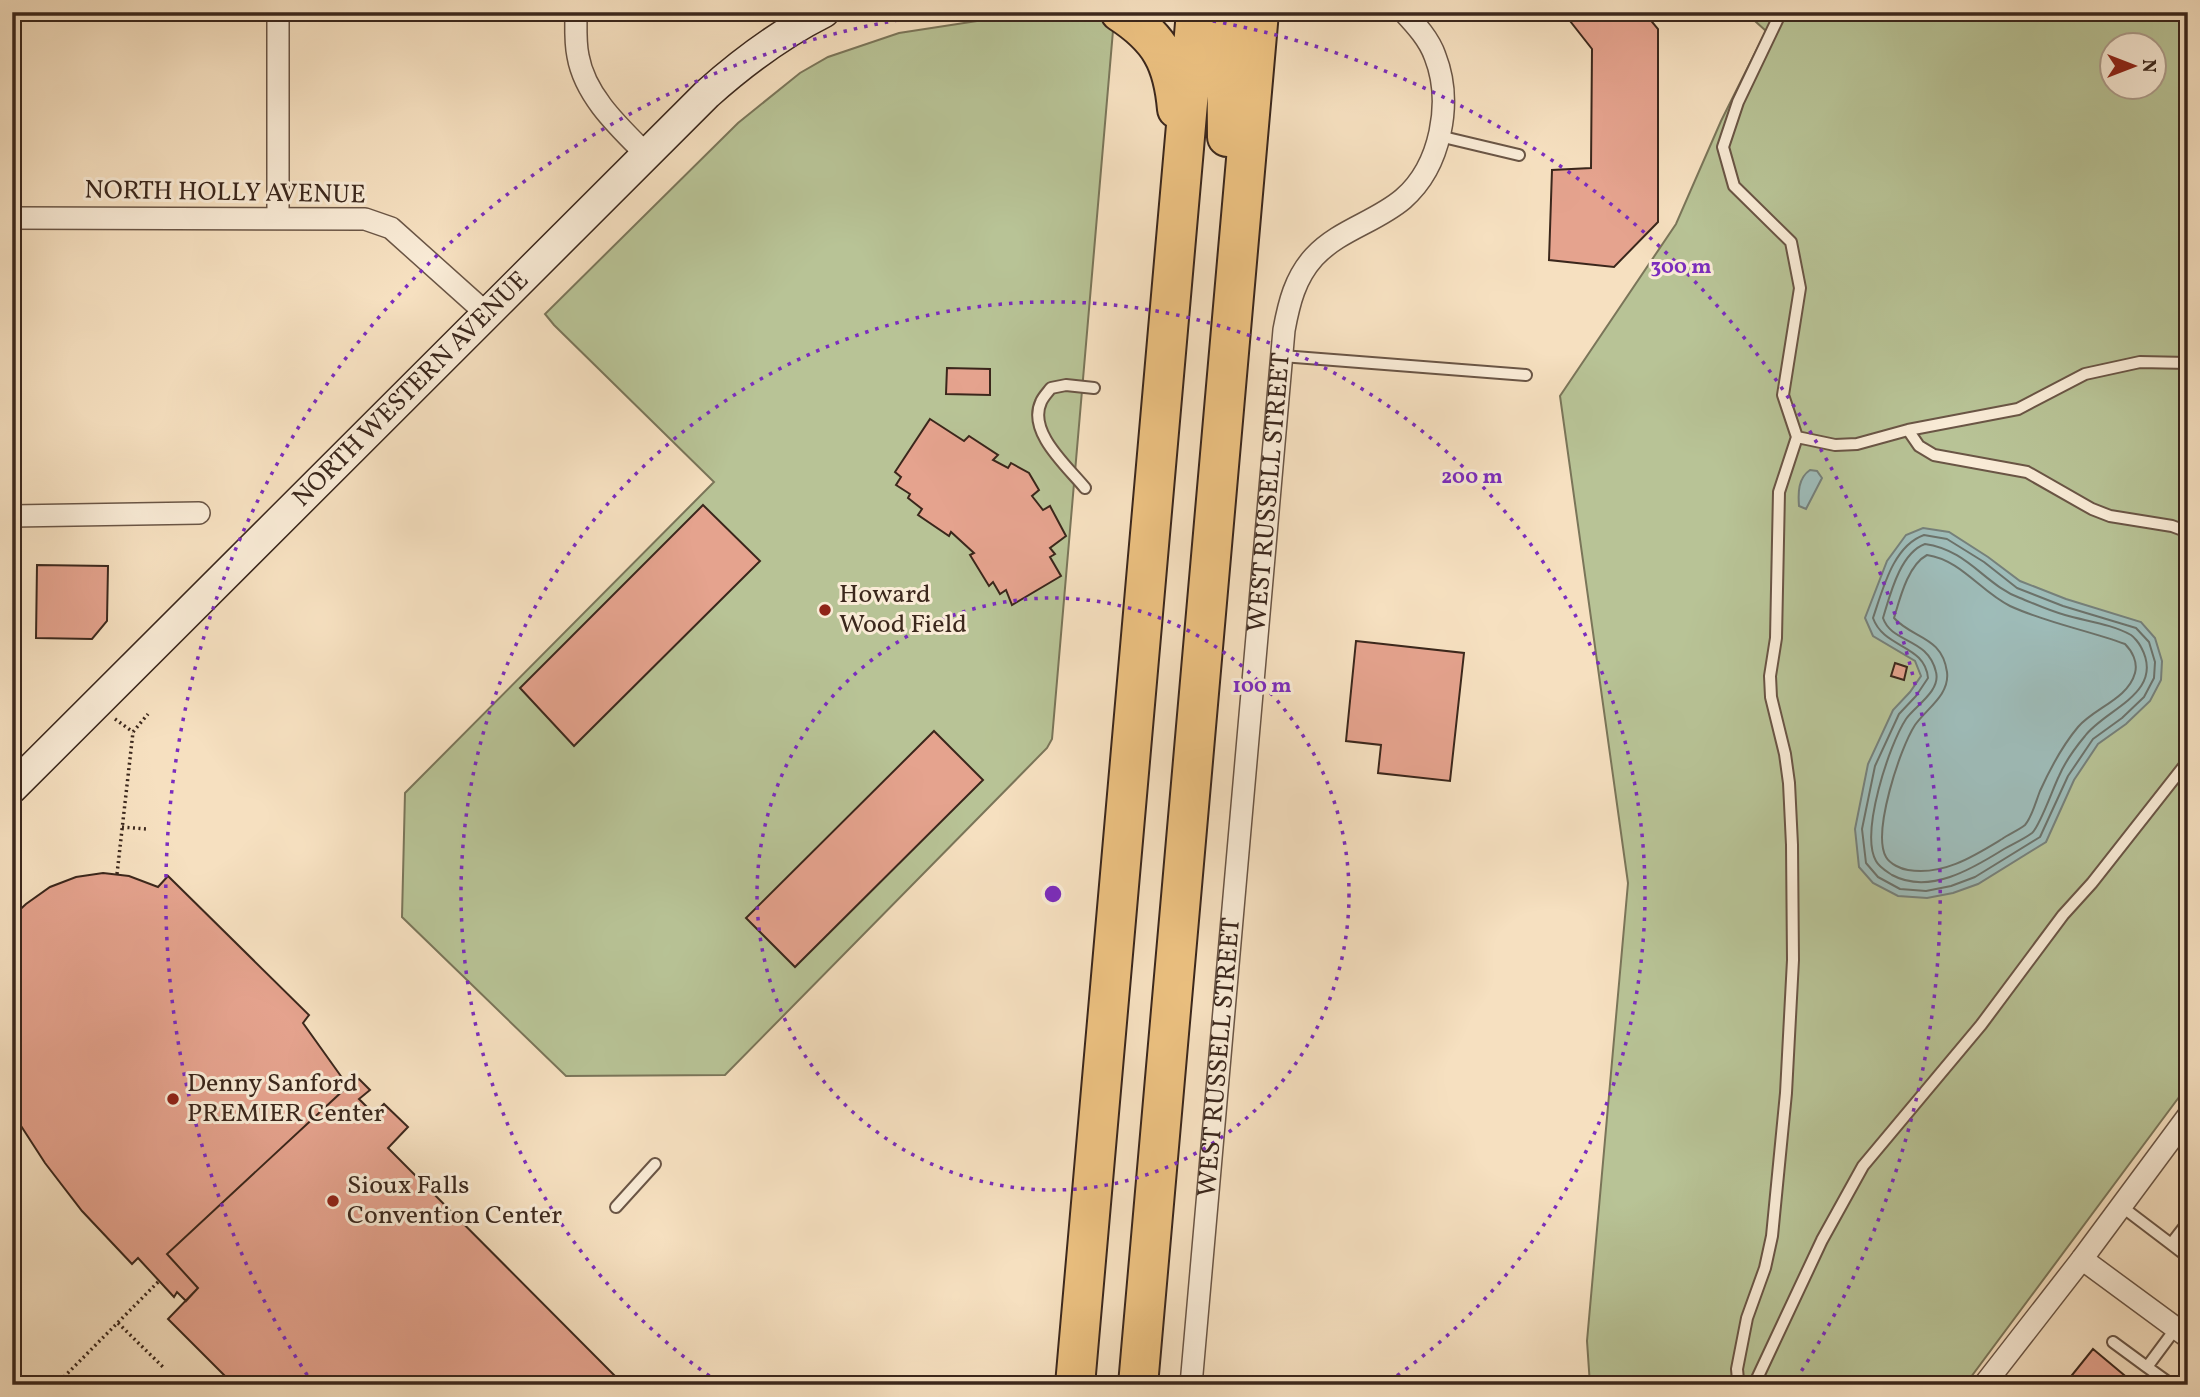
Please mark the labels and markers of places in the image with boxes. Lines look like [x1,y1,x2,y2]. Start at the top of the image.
place label: Howard Wood Field [839,577,967,643]
marker: Howard Wood Field [817,602,833,618]
centre of rings [1041,882,1065,906]
place label: Denny Sanford PREMIER Center [187,1066,385,1132]
marker: Denny Sanford PREMIER Center [165,1091,181,1107]
place label: Sioux Falls Convention Center [347,1168,562,1234]
marker: Sioux Falls Convention Center [325,1193,341,1209]

